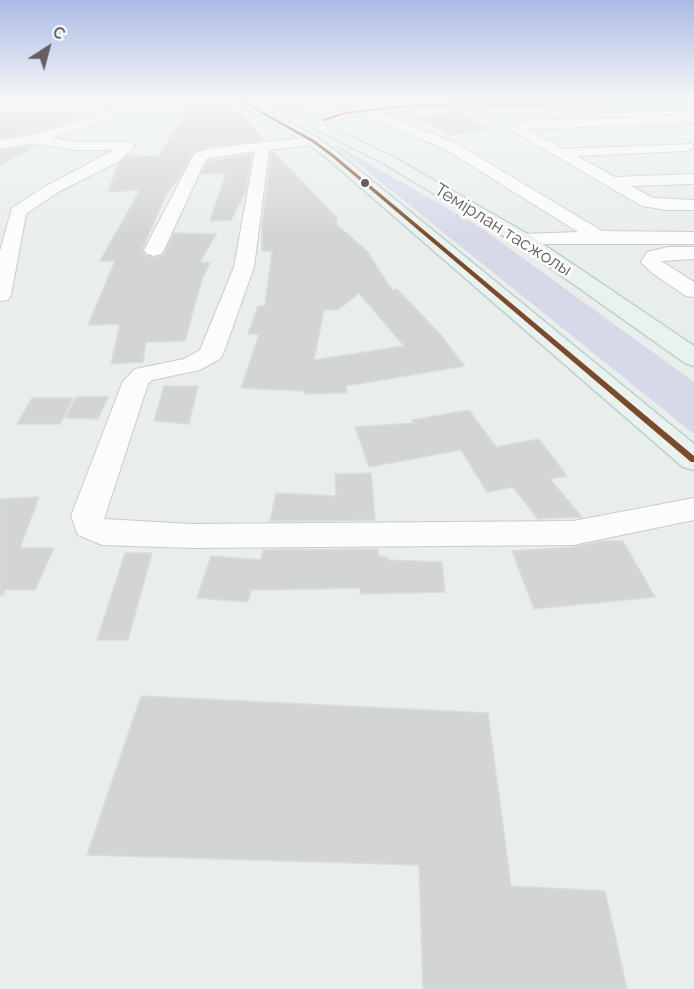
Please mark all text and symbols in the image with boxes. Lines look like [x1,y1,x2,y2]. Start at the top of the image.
north arrow [18,18,78,78]
text: С [49,22,69,44]
unlabelled marker [359,177,371,189]
street label: Темірлан тасжолы [430,179,576,281]

